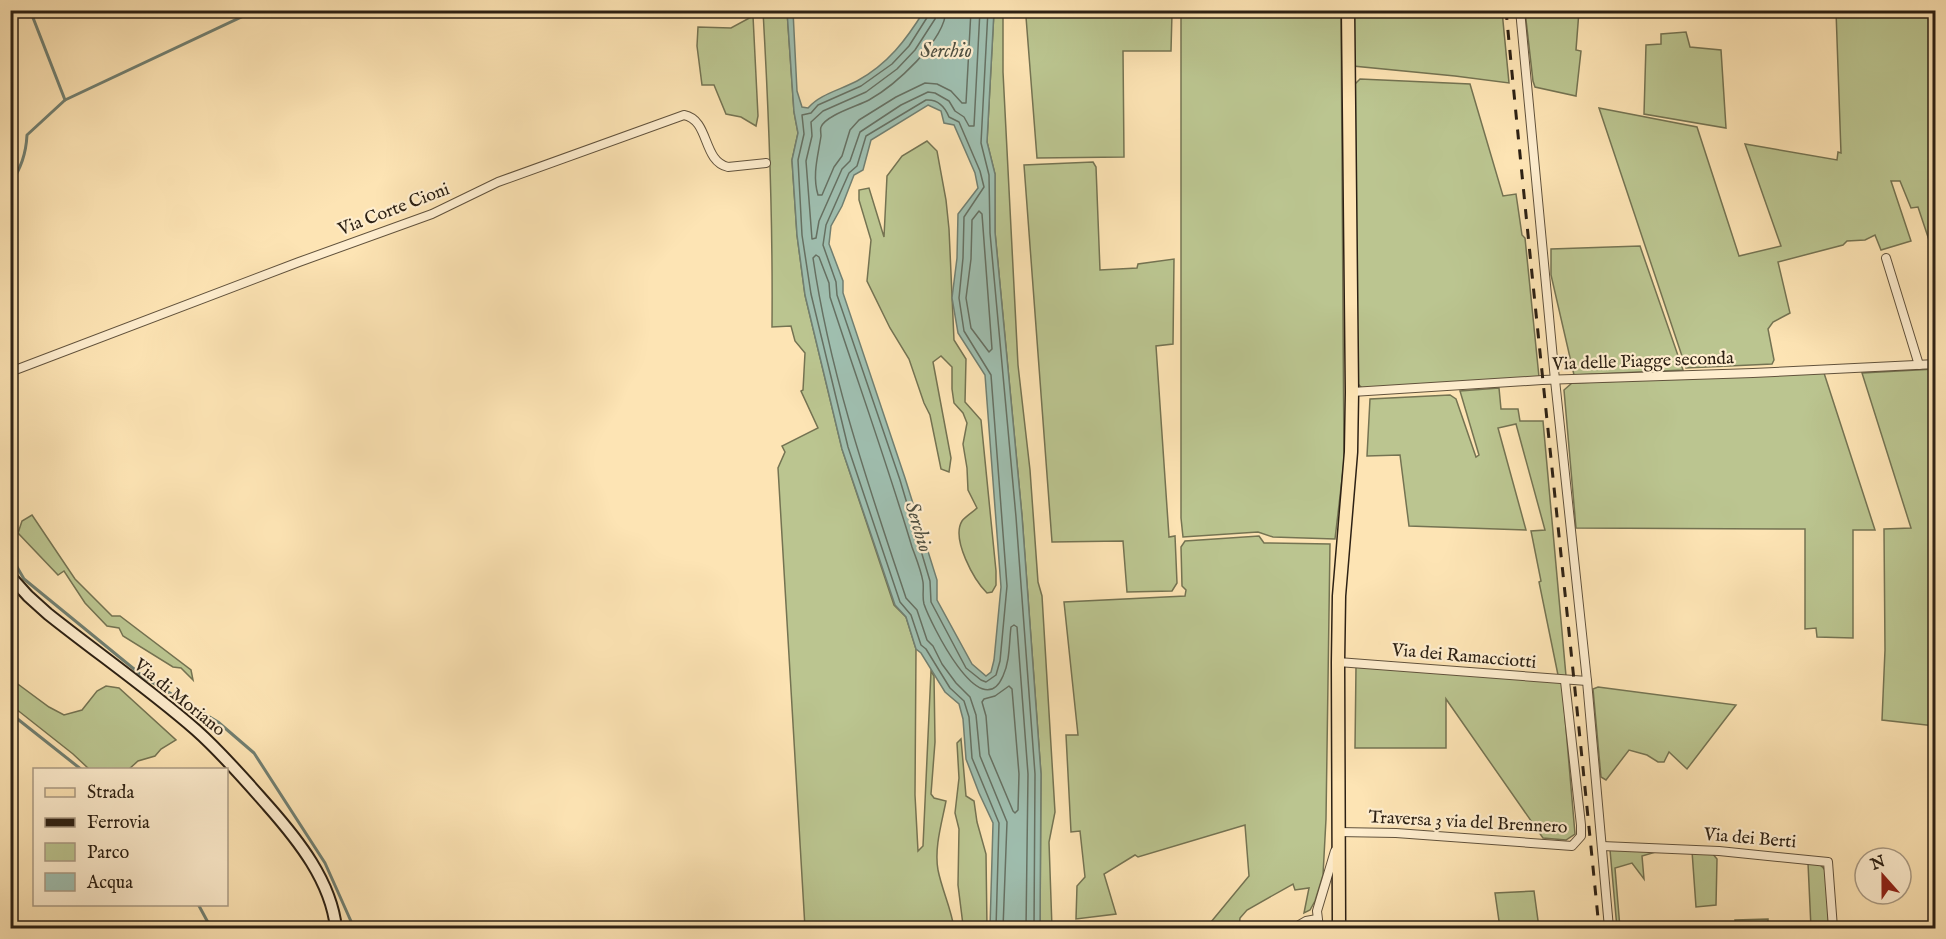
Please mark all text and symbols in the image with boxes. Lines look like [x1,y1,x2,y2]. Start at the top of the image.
water label: Serchio [920,39,972,64]
street label: Via Corte Cioni [334,178,453,242]
street label: Via delle Piagge seconda [1551,347,1734,377]
water label: Serchio [899,499,937,555]
street label: Via dei Ramacciotti [1390,639,1537,675]
street label: Via di Moriano [128,653,230,742]
legend [33,768,228,906]
text: Strada [87,782,134,805]
street label: Traversa 3 via del Brennero [1368,806,1568,840]
text: Ferrovia [87,812,150,835]
street label: Via dei Berti [1702,823,1797,855]
text: Parco [87,842,129,865]
north arrow [1853,846,1913,906]
text: N [1867,852,1889,876]
text: Acqua [86,872,133,895]

